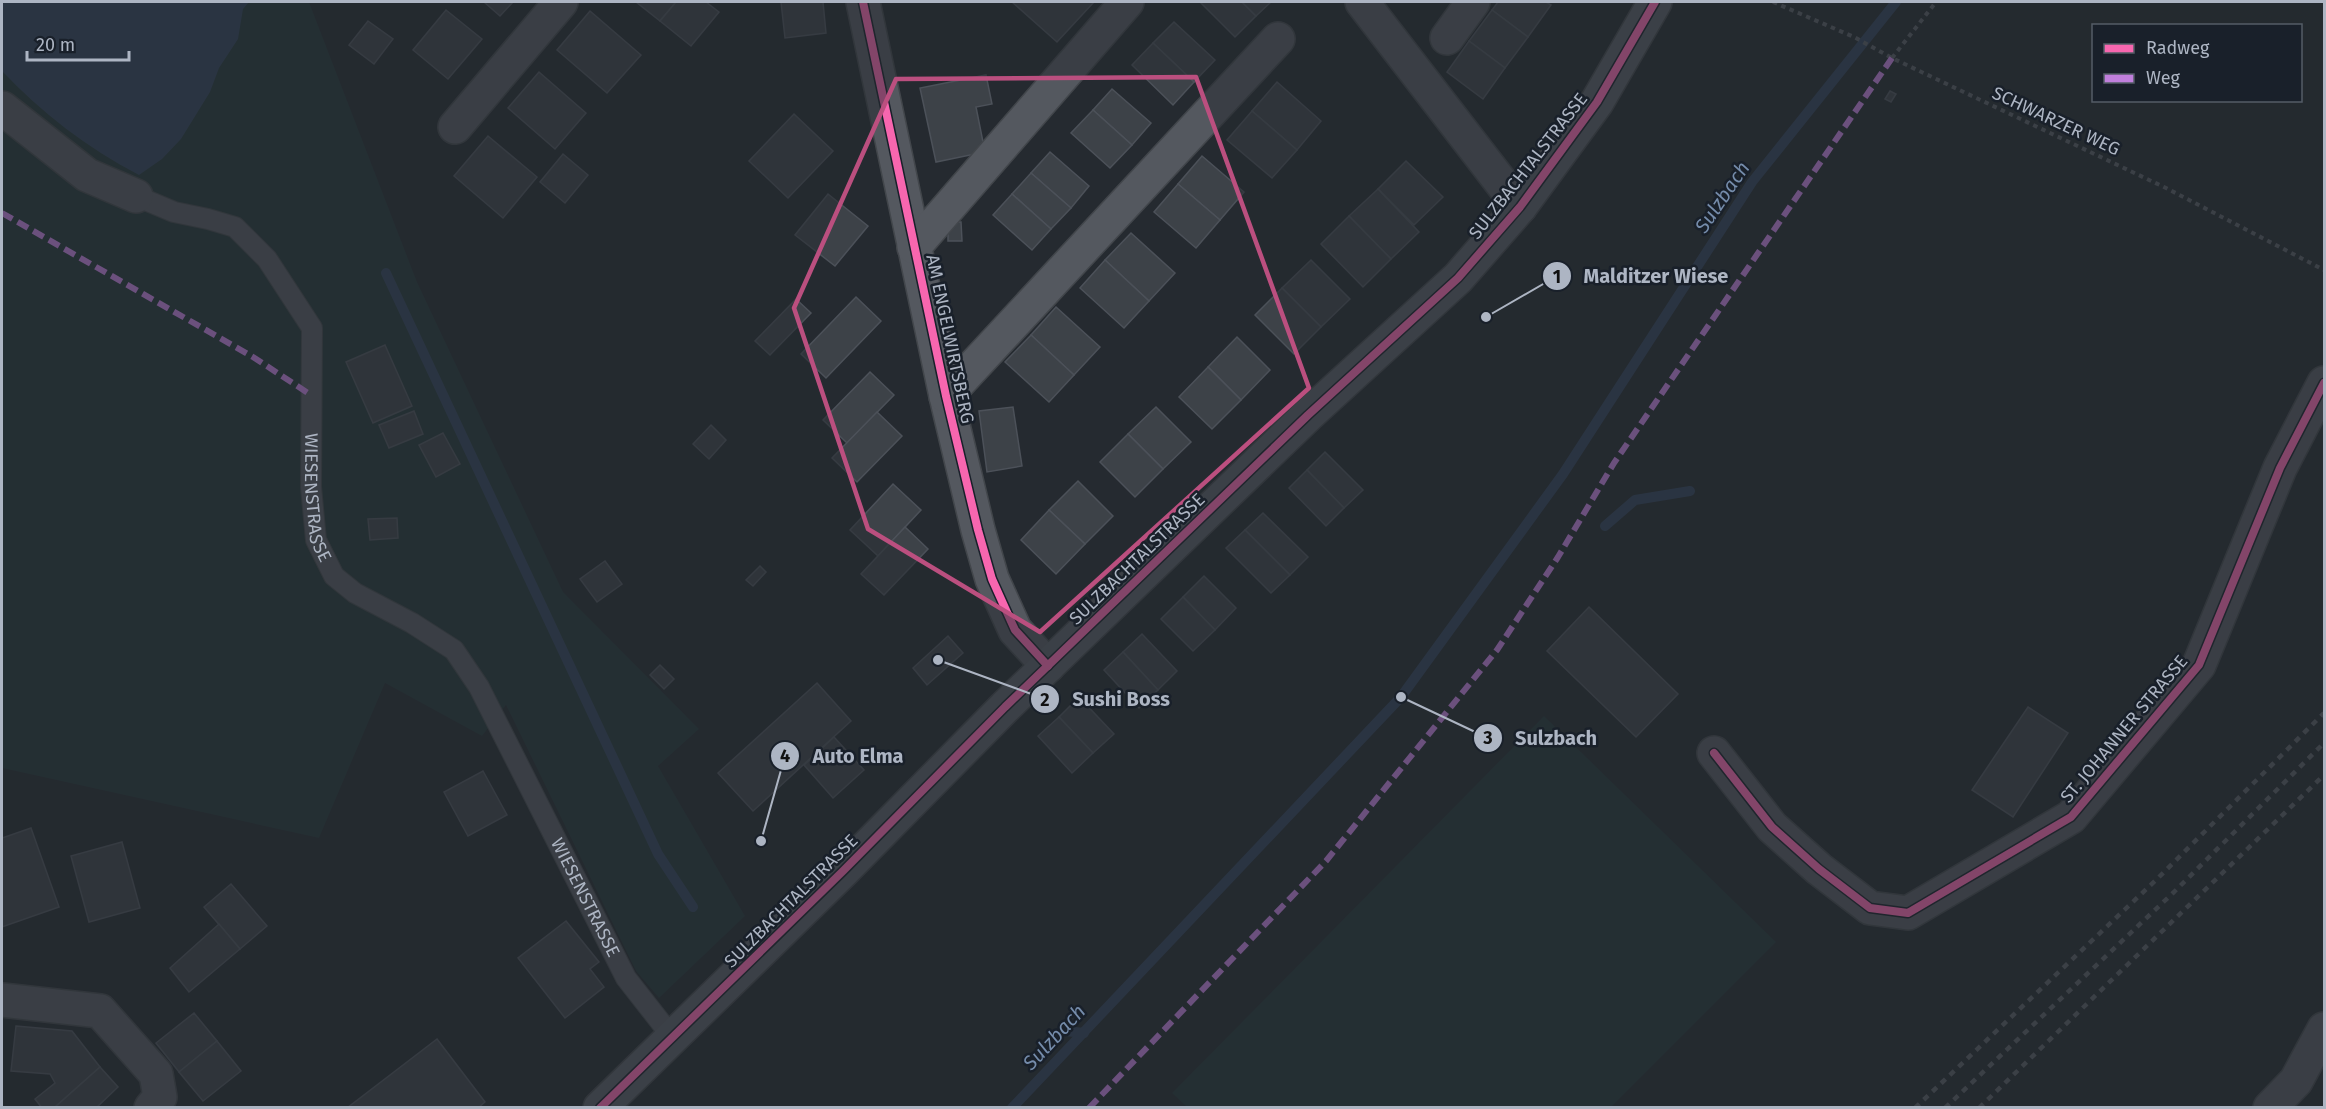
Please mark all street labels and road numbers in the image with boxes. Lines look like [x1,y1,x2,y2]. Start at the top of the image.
street label: SCHWARZER WEG [1989,82,2123,160]
street label: SULZBACHTALSTRASSE [1464,88,1592,244]
street label: AM ENGELWIRTSBERG [921,252,979,426]
street label: WIESENSTRASSE [300,433,336,566]
street label: SULZBACHTALSTRASSE [1065,489,1209,629]
street label: ST. JOHANNER STRASSE [2056,651,2192,807]
street label: SULZBACHTALSTRASSE [720,830,862,972]
street label: WIESENSTRASSE [546,834,625,961]

